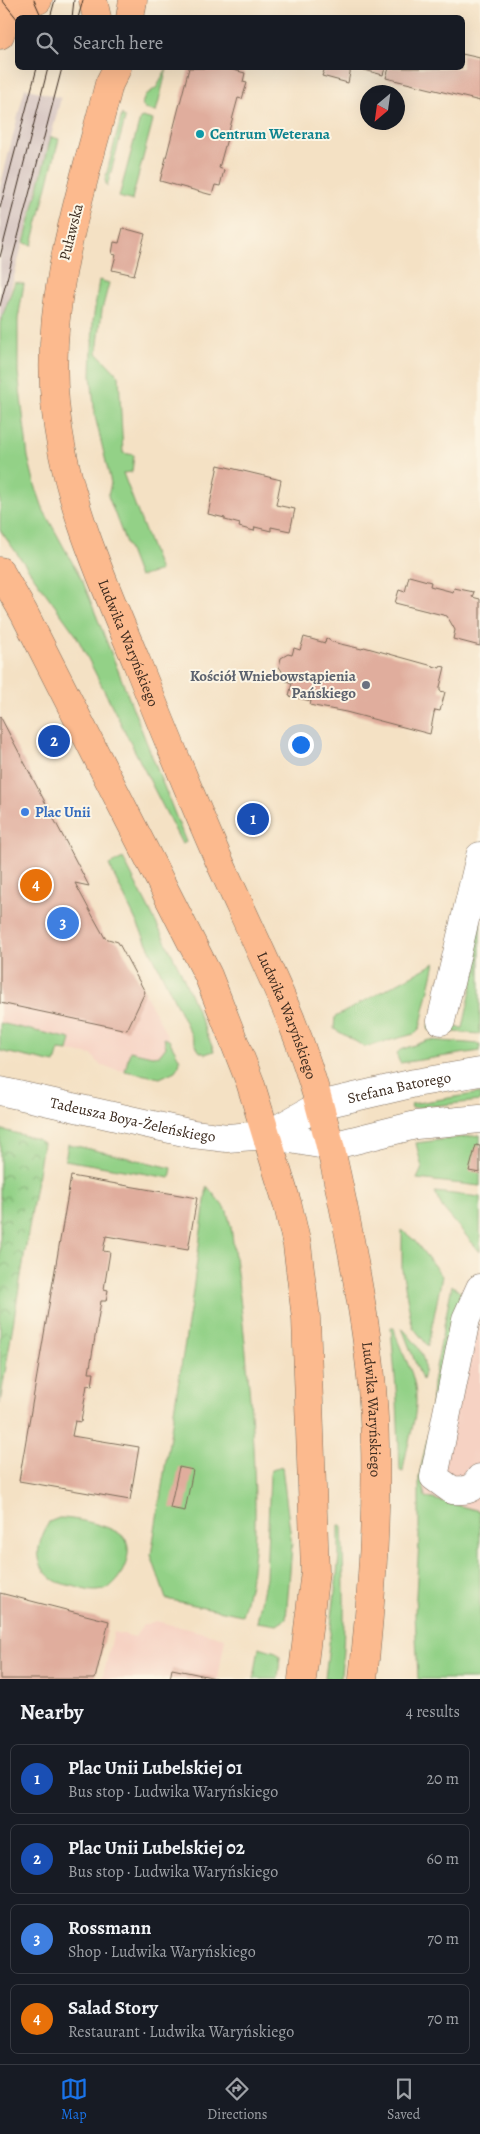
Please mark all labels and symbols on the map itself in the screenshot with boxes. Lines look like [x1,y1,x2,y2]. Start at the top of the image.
north arrow [360,85,405,130]
place label: Centrum Weterana [210,124,331,144]
marker: Centrum Weterana [194,128,206,140]
street label: Puławska [54,201,88,263]
street label: Ludwika Waryńskiego [93,576,163,710]
place label: Kościół Wniebowstąpienia Pańskiego [190,666,357,703]
marker: Kościół Wniebowstąpienia Pańskiego [360,679,372,691]
pin: 2 [38,722,70,760]
your location [288,732,314,758]
pin: 1 [237,800,269,838]
place label: Plac Unii [35,802,91,822]
marker: Plac Unii [19,806,31,818]
pin: 4 [20,866,52,904]
pin: 3 [47,904,79,942]
street label: Ludwika Waryńskiego [252,948,321,1082]
street label: Stefana Batorego [345,1067,452,1108]
street label: Tadeusza Boya-Żeleńskiego [48,1092,217,1147]
street label: Ludwika Waryńskiego [357,1340,385,1477]

